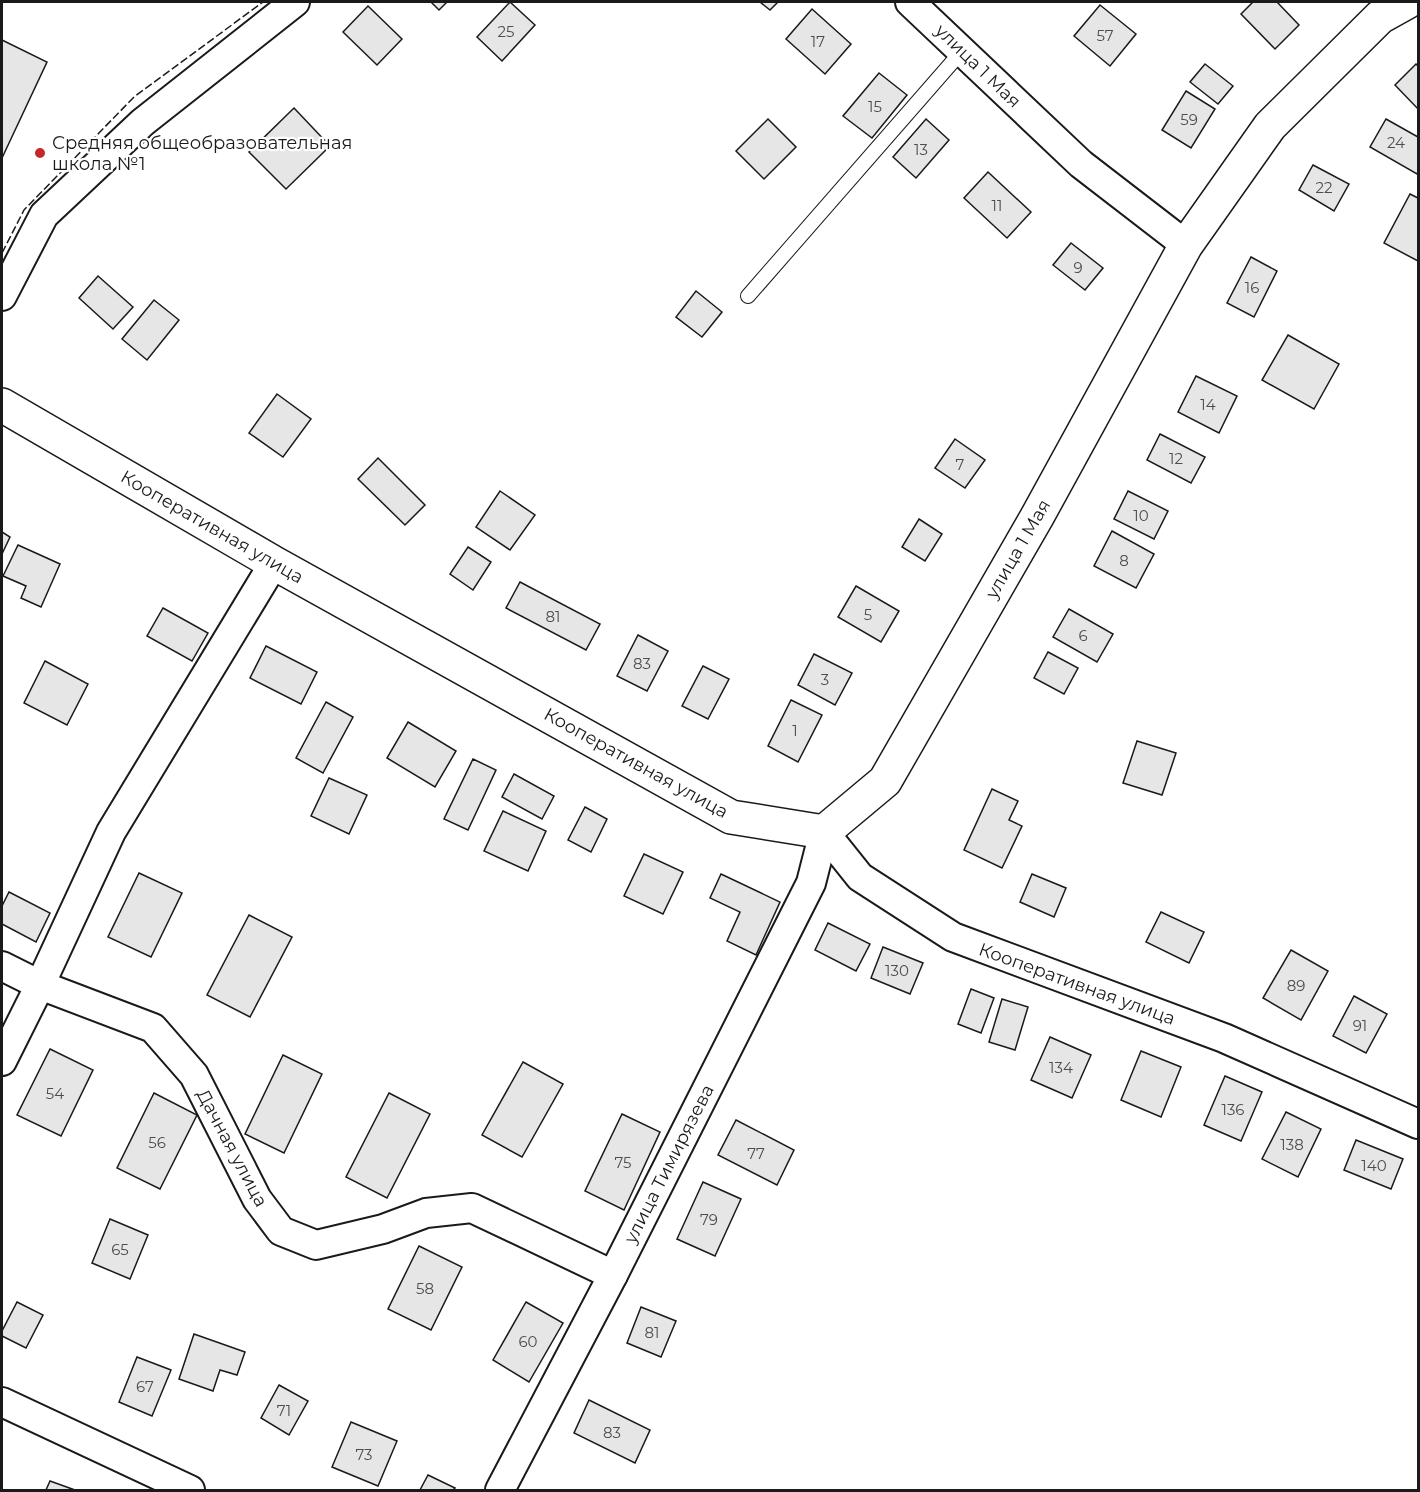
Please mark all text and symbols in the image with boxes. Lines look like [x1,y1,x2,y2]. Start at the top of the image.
street label: улица 1 Мая [930,19,1026,112]
house number: 25 [497,22,515,41]
house number: 57 [1096,26,1114,45]
house number: 17 [811,32,825,51]
house number: 15 [868,97,882,116]
house number: 59 [1180,110,1198,129]
place label: Средняя общеобразовательная школа №1 [52,132,352,175]
house number: 24 [1387,133,1405,152]
house number: 13 [914,140,928,159]
marker: Средняя общеобразовательная школа №1 [33,146,47,160]
house number: 22 [1315,178,1333,197]
house number: 11 [992,196,1002,215]
house number: 9 [1073,258,1083,277]
house number: 16 [1245,278,1259,297]
house number: 14 [1200,395,1216,414]
house number: 12 [1169,449,1183,468]
house number: 7 [956,455,965,474]
street label: Кооперативная улица [117,466,307,588]
street label: улица 1 Мая [980,495,1055,603]
house number: 10 [1133,506,1149,525]
house number: 8 [1119,551,1129,570]
house number: 5 [864,605,872,624]
house number: 81 [546,607,561,626]
house number: 6 [1078,626,1088,645]
house number: 83 [633,654,651,673]
house number: 3 [821,670,829,689]
street label: Кооперативная улица [540,703,732,823]
house number: 1 [792,721,798,740]
street label: Кооперативная улица [976,938,1178,1030]
house number: 130 [885,961,909,980]
house number: 89 [1287,976,1305,995]
house number: 91 [1353,1016,1367,1035]
house number: 134 [1049,1058,1073,1077]
street label: улица Тимирязева [619,1081,719,1248]
house number: 54 [46,1084,64,1103]
street label: Дачная улица [192,1085,272,1211]
house number: 136 [1221,1100,1245,1119]
house number: 56 [148,1133,166,1152]
house number: 138 [1280,1135,1304,1154]
house number: 77 [747,1144,765,1163]
house number: 75 [614,1153,632,1172]
house number: 140 [1361,1156,1387,1175]
house number: 79 [700,1210,718,1229]
house number: 65 [111,1240,129,1259]
house number: 58 [416,1279,434,1298]
house number: 81 [645,1323,660,1342]
house number: 60 [518,1332,538,1351]
house number: 67 [136,1377,154,1396]
house number: 71 [277,1401,291,1420]
house number: 83 [603,1423,621,1442]
house number: 73 [355,1445,373,1464]

